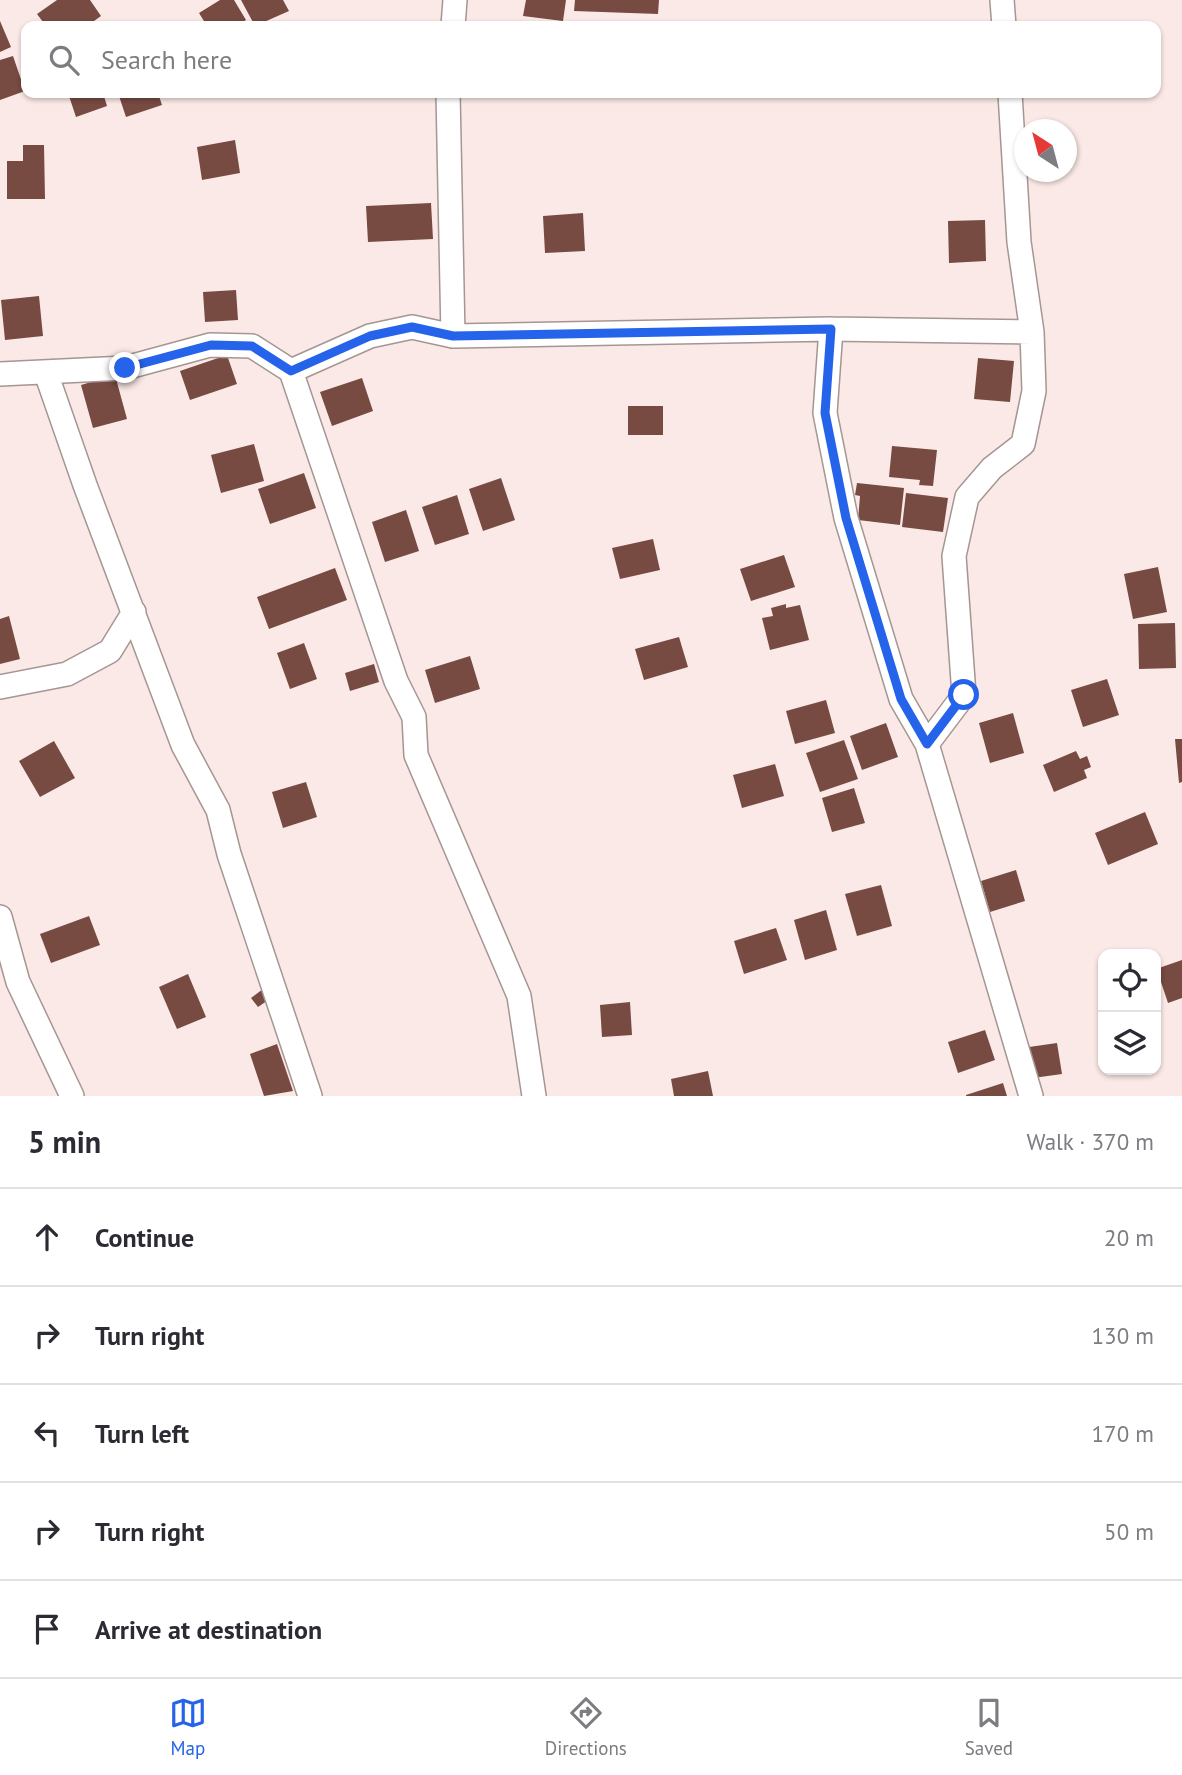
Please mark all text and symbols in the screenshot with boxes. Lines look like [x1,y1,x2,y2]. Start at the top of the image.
search box [21,21,1161,98]
icon: search [45,41,83,79]
text: Search here [101,43,232,76]
north arrow [1014,119,1077,182]
route end [109,352,140,383]
route start [948,679,979,710]
map controls [1098,949,1161,1075]
button: locate [1098,949,1161,1012]
button: layers [1098,1012,1161,1075]
text: 5 min [28,1122,101,1161]
text: Walk · 370 m [1027,1127,1154,1156]
icon: ahead [28,1218,66,1256]
text: Continue [95,1221,194,1254]
text: 20 m [1104,1223,1154,1252]
icon: right [28,1316,66,1354]
text: Turn right [95,1319,204,1352]
text: 130 m [1092,1321,1154,1350]
icon: left [28,1414,66,1452]
text: Turn left [95,1417,189,1450]
text: 170 m [1092,1419,1154,1448]
icon: right [28,1512,66,1550]
text: Turn right [95,1515,204,1548]
text: 50 m [1104,1517,1154,1546]
icon: arrive [28,1610,66,1648]
text: Arrive at destination [95,1613,322,1646]
tab: Map [169,1694,207,1760]
tab: Directions [545,1694,627,1760]
tab: Saved [965,1694,1013,1760]

